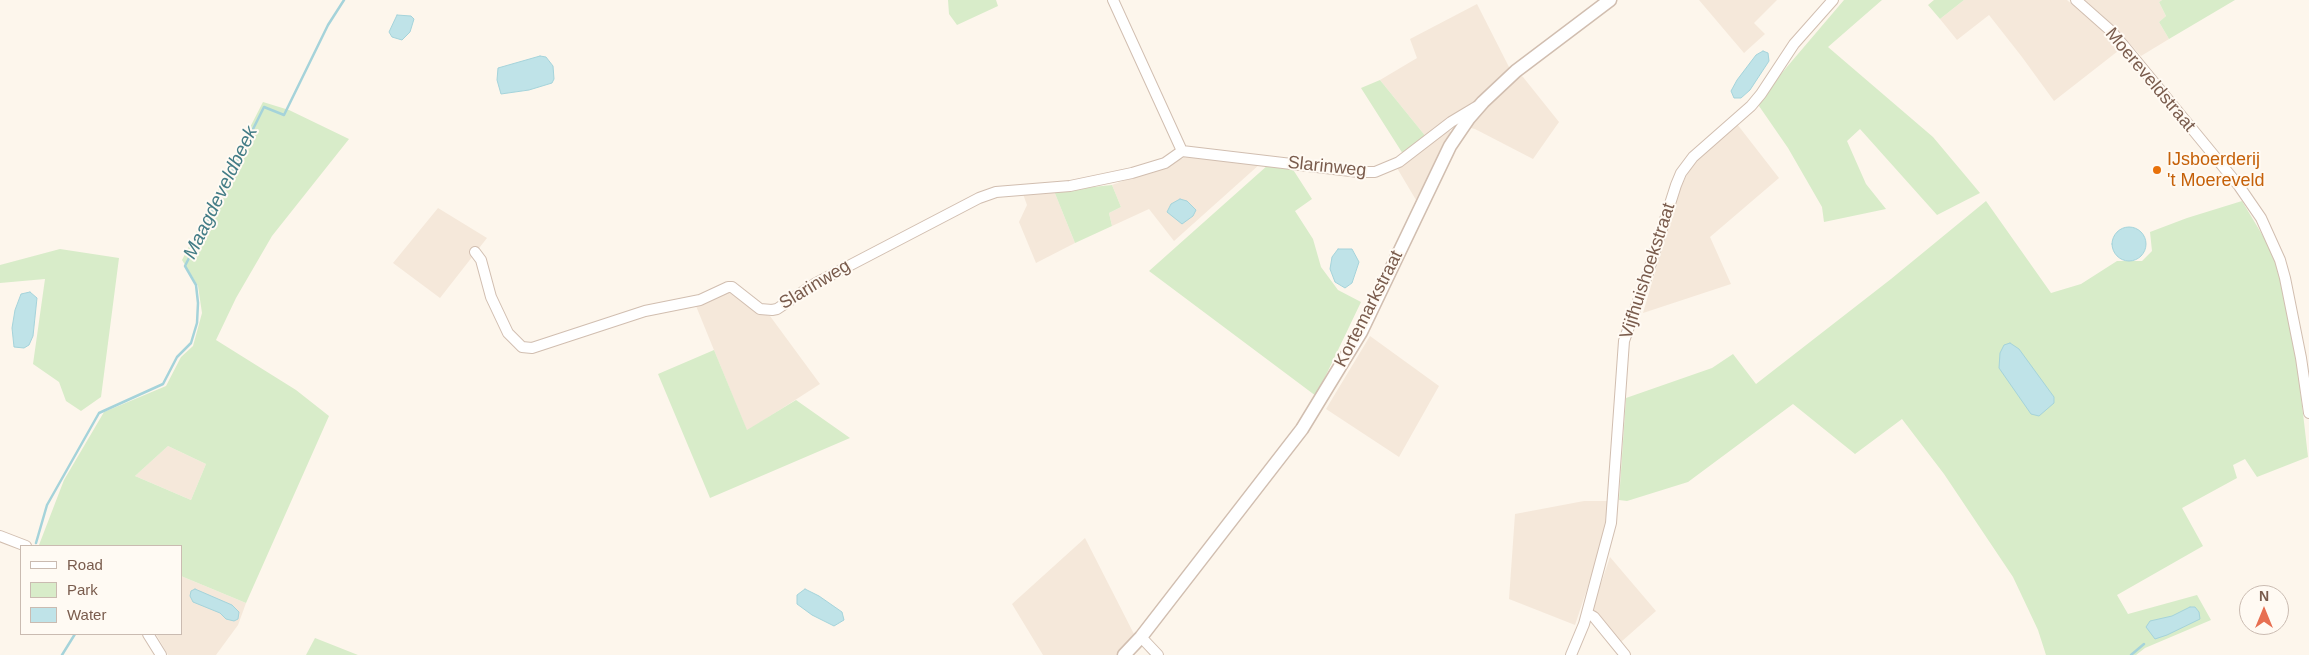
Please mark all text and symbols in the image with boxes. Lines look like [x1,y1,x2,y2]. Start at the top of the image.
street label: Moereveldstraat [2100,24,2200,136]
water label: Maagdeveldbeek [179,123,263,263]
place label: IJsboerderij 't Moereveld [2167,149,2264,192]
street label: Slarinweg [1287,152,1367,182]
marker: IJsboerderij 't Moereveld [2151,164,2163,176]
street label: Vijfhuishoekstraat [1616,200,1680,342]
street label: Kortemarkstraat [1330,247,1408,371]
street label: Slarinweg [776,255,854,315]
legend [20,545,182,635]
text: Road [67,556,103,573]
text: Park [67,581,98,598]
north arrow [2239,585,2289,635]
text: N [2259,588,2269,604]
text: Water [67,606,106,623]

